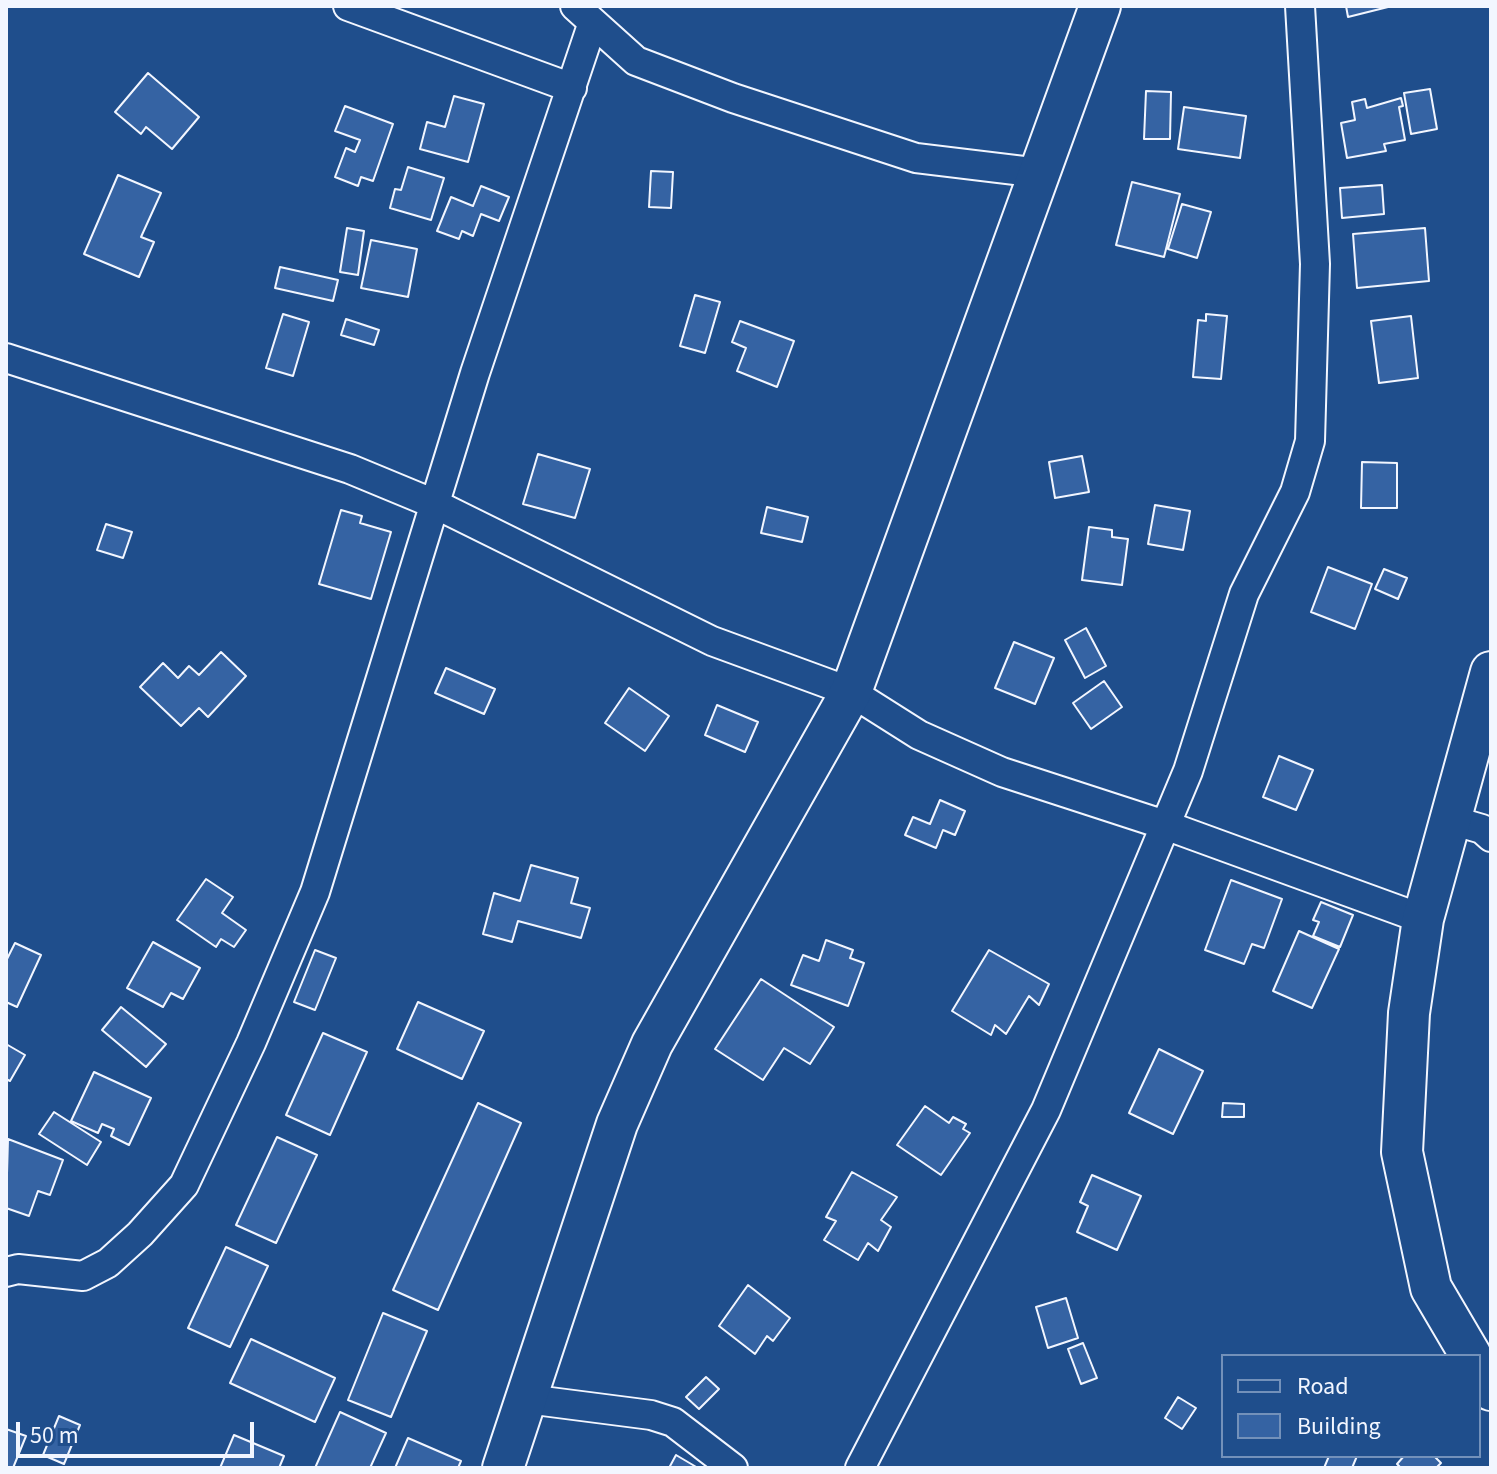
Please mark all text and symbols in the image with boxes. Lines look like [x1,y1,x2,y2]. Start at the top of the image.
legend [1221,1354,1481,1458]
text: Road [1297,1369,1349,1404]
scale bar [20,1406,258,1456]
text: Building [1297,1409,1381,1444]
text: 50 m [30,1418,79,1453]

